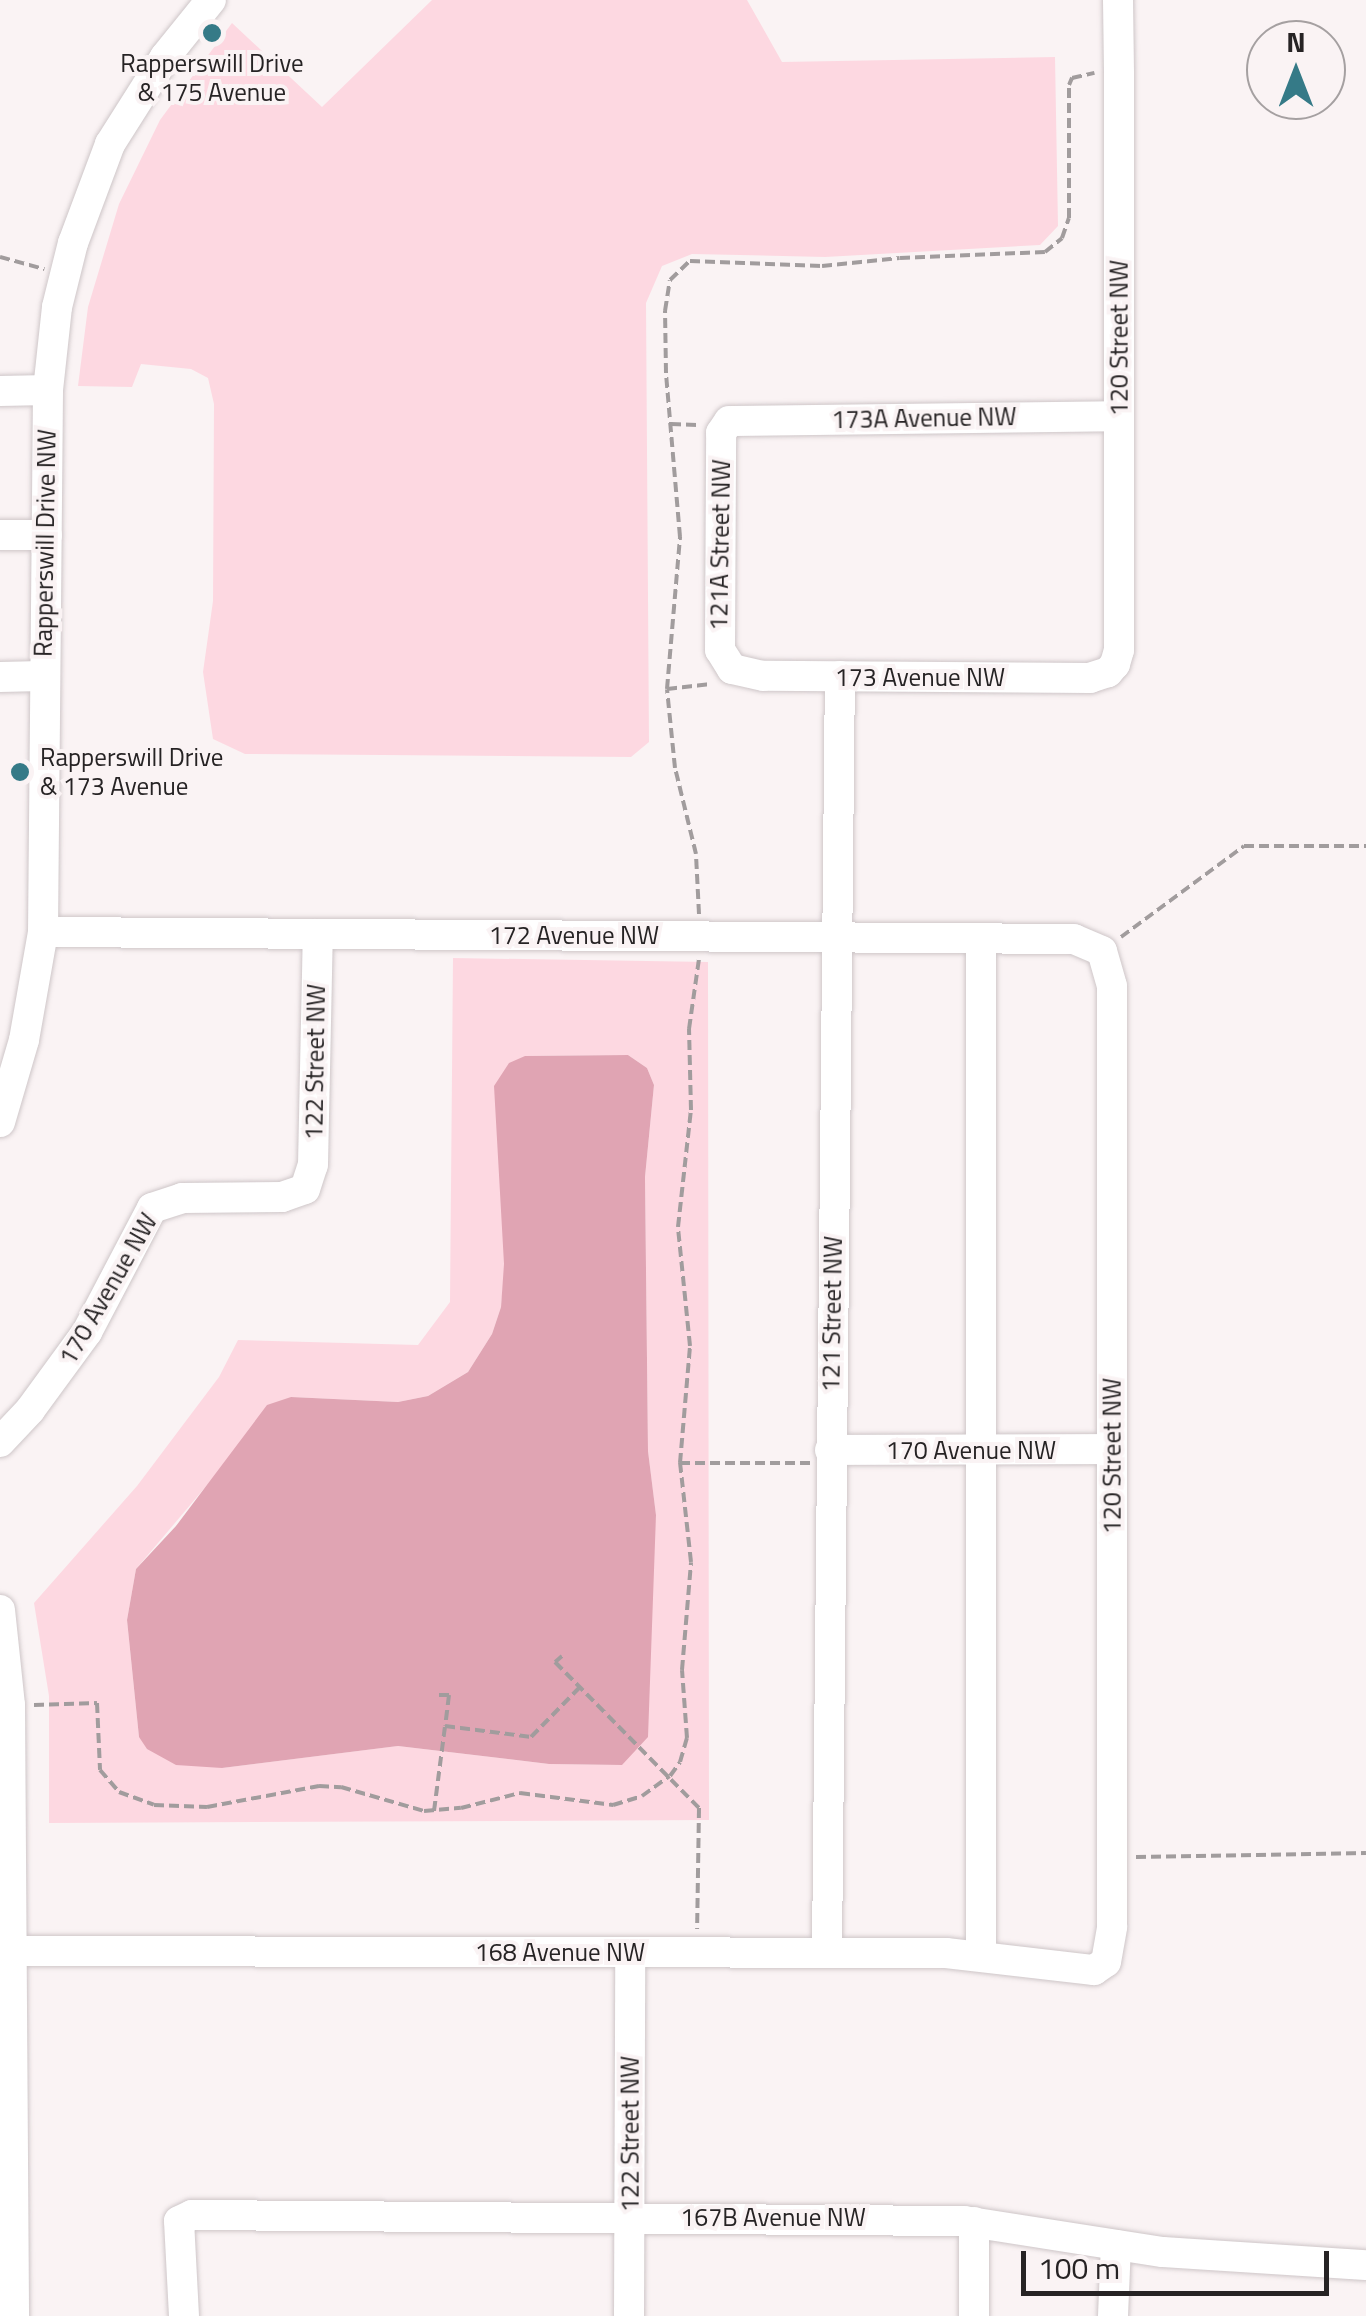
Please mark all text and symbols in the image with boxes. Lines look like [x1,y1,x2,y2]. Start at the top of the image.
north arrow [1246,20,1346,120]
text: N [1286,20,1306,63]
marker: Rapperswill Drive & 175 Avenue [201,22,223,44]
place label: Rapperswill Drive & 175 Avenue [120,49,304,108]
street label: 120 Street NW [1104,260,1134,416]
street label: 173A Avenue NW [831,401,1017,435]
street label: Rapperswill Drive NW [28,429,62,657]
street label: 121A Street NW [704,459,736,631]
street label: 173 Avenue NW [835,662,1005,692]
place label: Rapperswill Drive & 173 Avenue [40,743,223,802]
marker: Rapperswill Drive & 173 Avenue [9,761,31,783]
street label: 172 Avenue NW [489,920,659,950]
street label: 122 Street NW [299,984,331,1140]
street label: 170 Avenue NW [52,1208,164,1370]
street label: 121 Street NW [816,1236,848,1392]
street label: 120 Street NW [1097,1378,1127,1534]
street label: 170 Avenue NW [886,1435,1056,1465]
street label: 168 Avenue NW [475,1937,645,1967]
street label: 122 Street NW [615,2056,645,2212]
street label: 167B Avenue NW [680,2202,866,2232]
scale bar [1026,2231,1334,2293]
text: 100 m [1038,2245,1120,2291]

